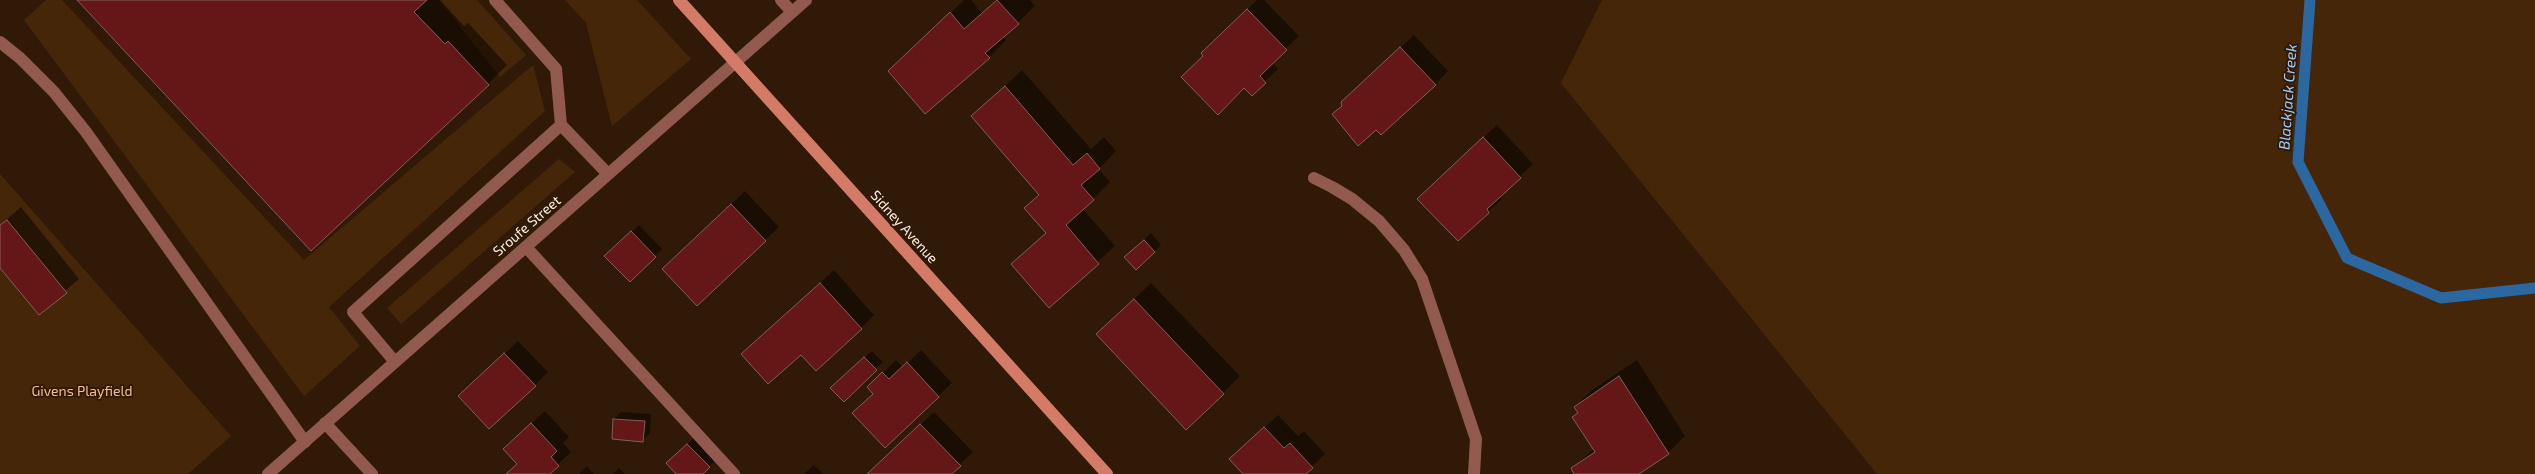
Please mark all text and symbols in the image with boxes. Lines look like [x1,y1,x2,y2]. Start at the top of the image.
water label: Blackjack Creek [2275,43,2301,151]
street label: Sidney Avenue [867,187,941,267]
street label: Sroufe Street [490,192,564,260]
park label: Givens Playfield [31,383,133,399]

